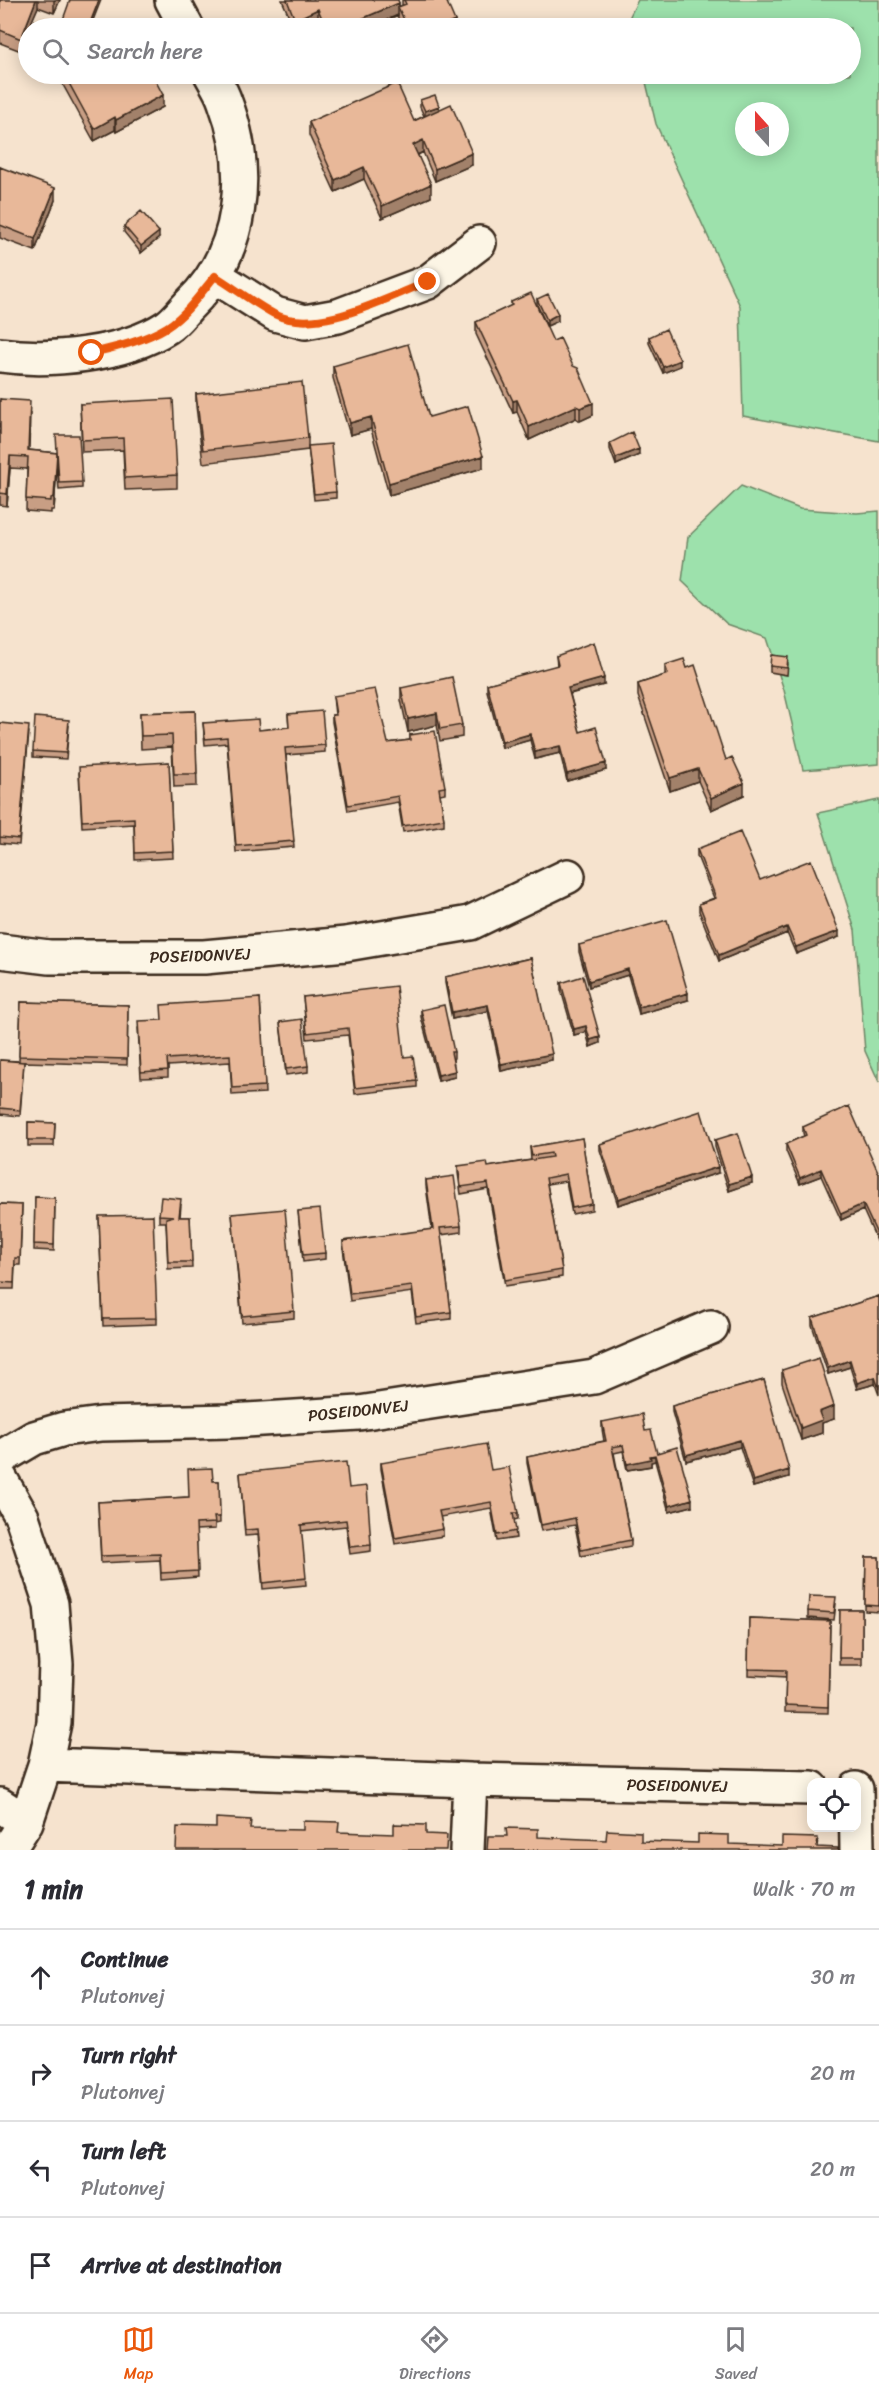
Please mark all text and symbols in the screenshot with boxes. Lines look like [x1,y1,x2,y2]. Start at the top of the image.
search box [18,18,861,84]
text: Search here [87,32,203,71]
icon: search [39,35,72,68]
north arrow [735,102,789,156]
route end [414,268,440,294]
route start [78,339,104,365]
street label: POSEIDONVEJ [149,939,251,972]
street label: POSEIDONVEJ [306,1391,410,1430]
street label: POSEIDONVEJ [626,1770,728,1801]
map controls [807,1778,861,1832]
button: locate [807,1778,861,1832]
text: 1 min [24,1866,83,1912]
text: Walk · 70 m [753,1872,855,1907]
text: Continue [81,1940,169,1979]
text: 30 m [811,1960,855,1995]
icon: ahead [24,1961,57,1994]
text: Plutonvej [81,1979,165,2014]
text: Turn right [81,2036,176,2075]
text: 20 m [810,2056,855,2091]
icon: right [24,2057,57,2090]
text: Plutonvej [81,2075,165,2110]
text: Turn left [81,2132,166,2171]
text: 20 m [810,2152,855,2187]
icon: left [24,2153,57,2186]
text: Plutonvej [81,2171,165,2206]
text: Arrive at destination [81,2246,282,2285]
icon: arrive [24,2249,57,2282]
tab: Map [122,2323,155,2388]
tab: Directions [399,2323,471,2388]
tab: Saved [715,2323,757,2388]

